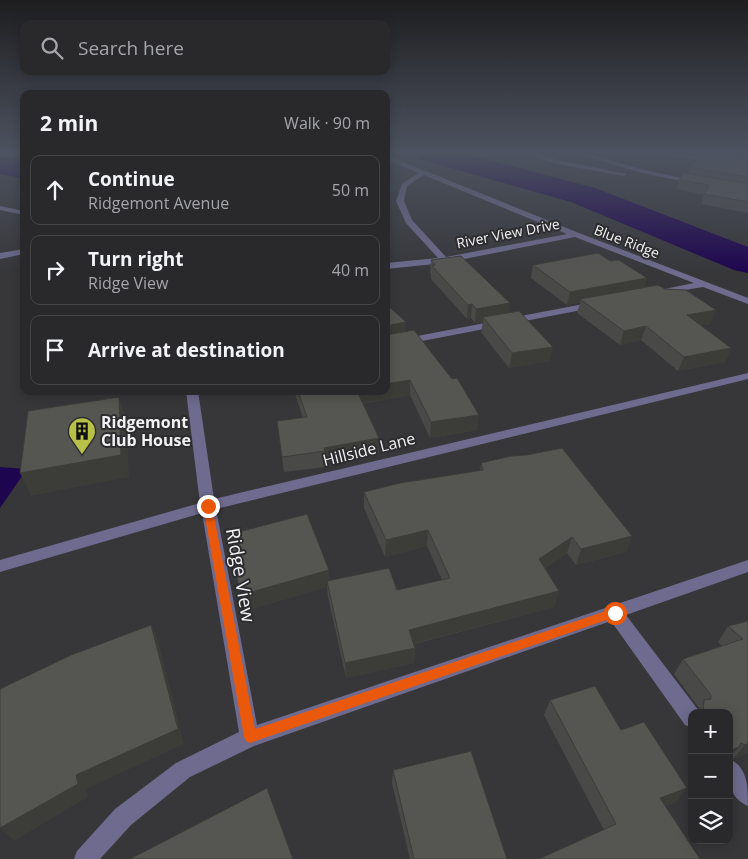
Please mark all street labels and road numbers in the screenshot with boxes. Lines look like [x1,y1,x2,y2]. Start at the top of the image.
street label: River View Drive [455,214,561,252]
street label: Blue Ridge [591,220,663,262]
street label: Hillside Lane [320,427,418,471]
street label: Ridge View [220,526,262,625]

